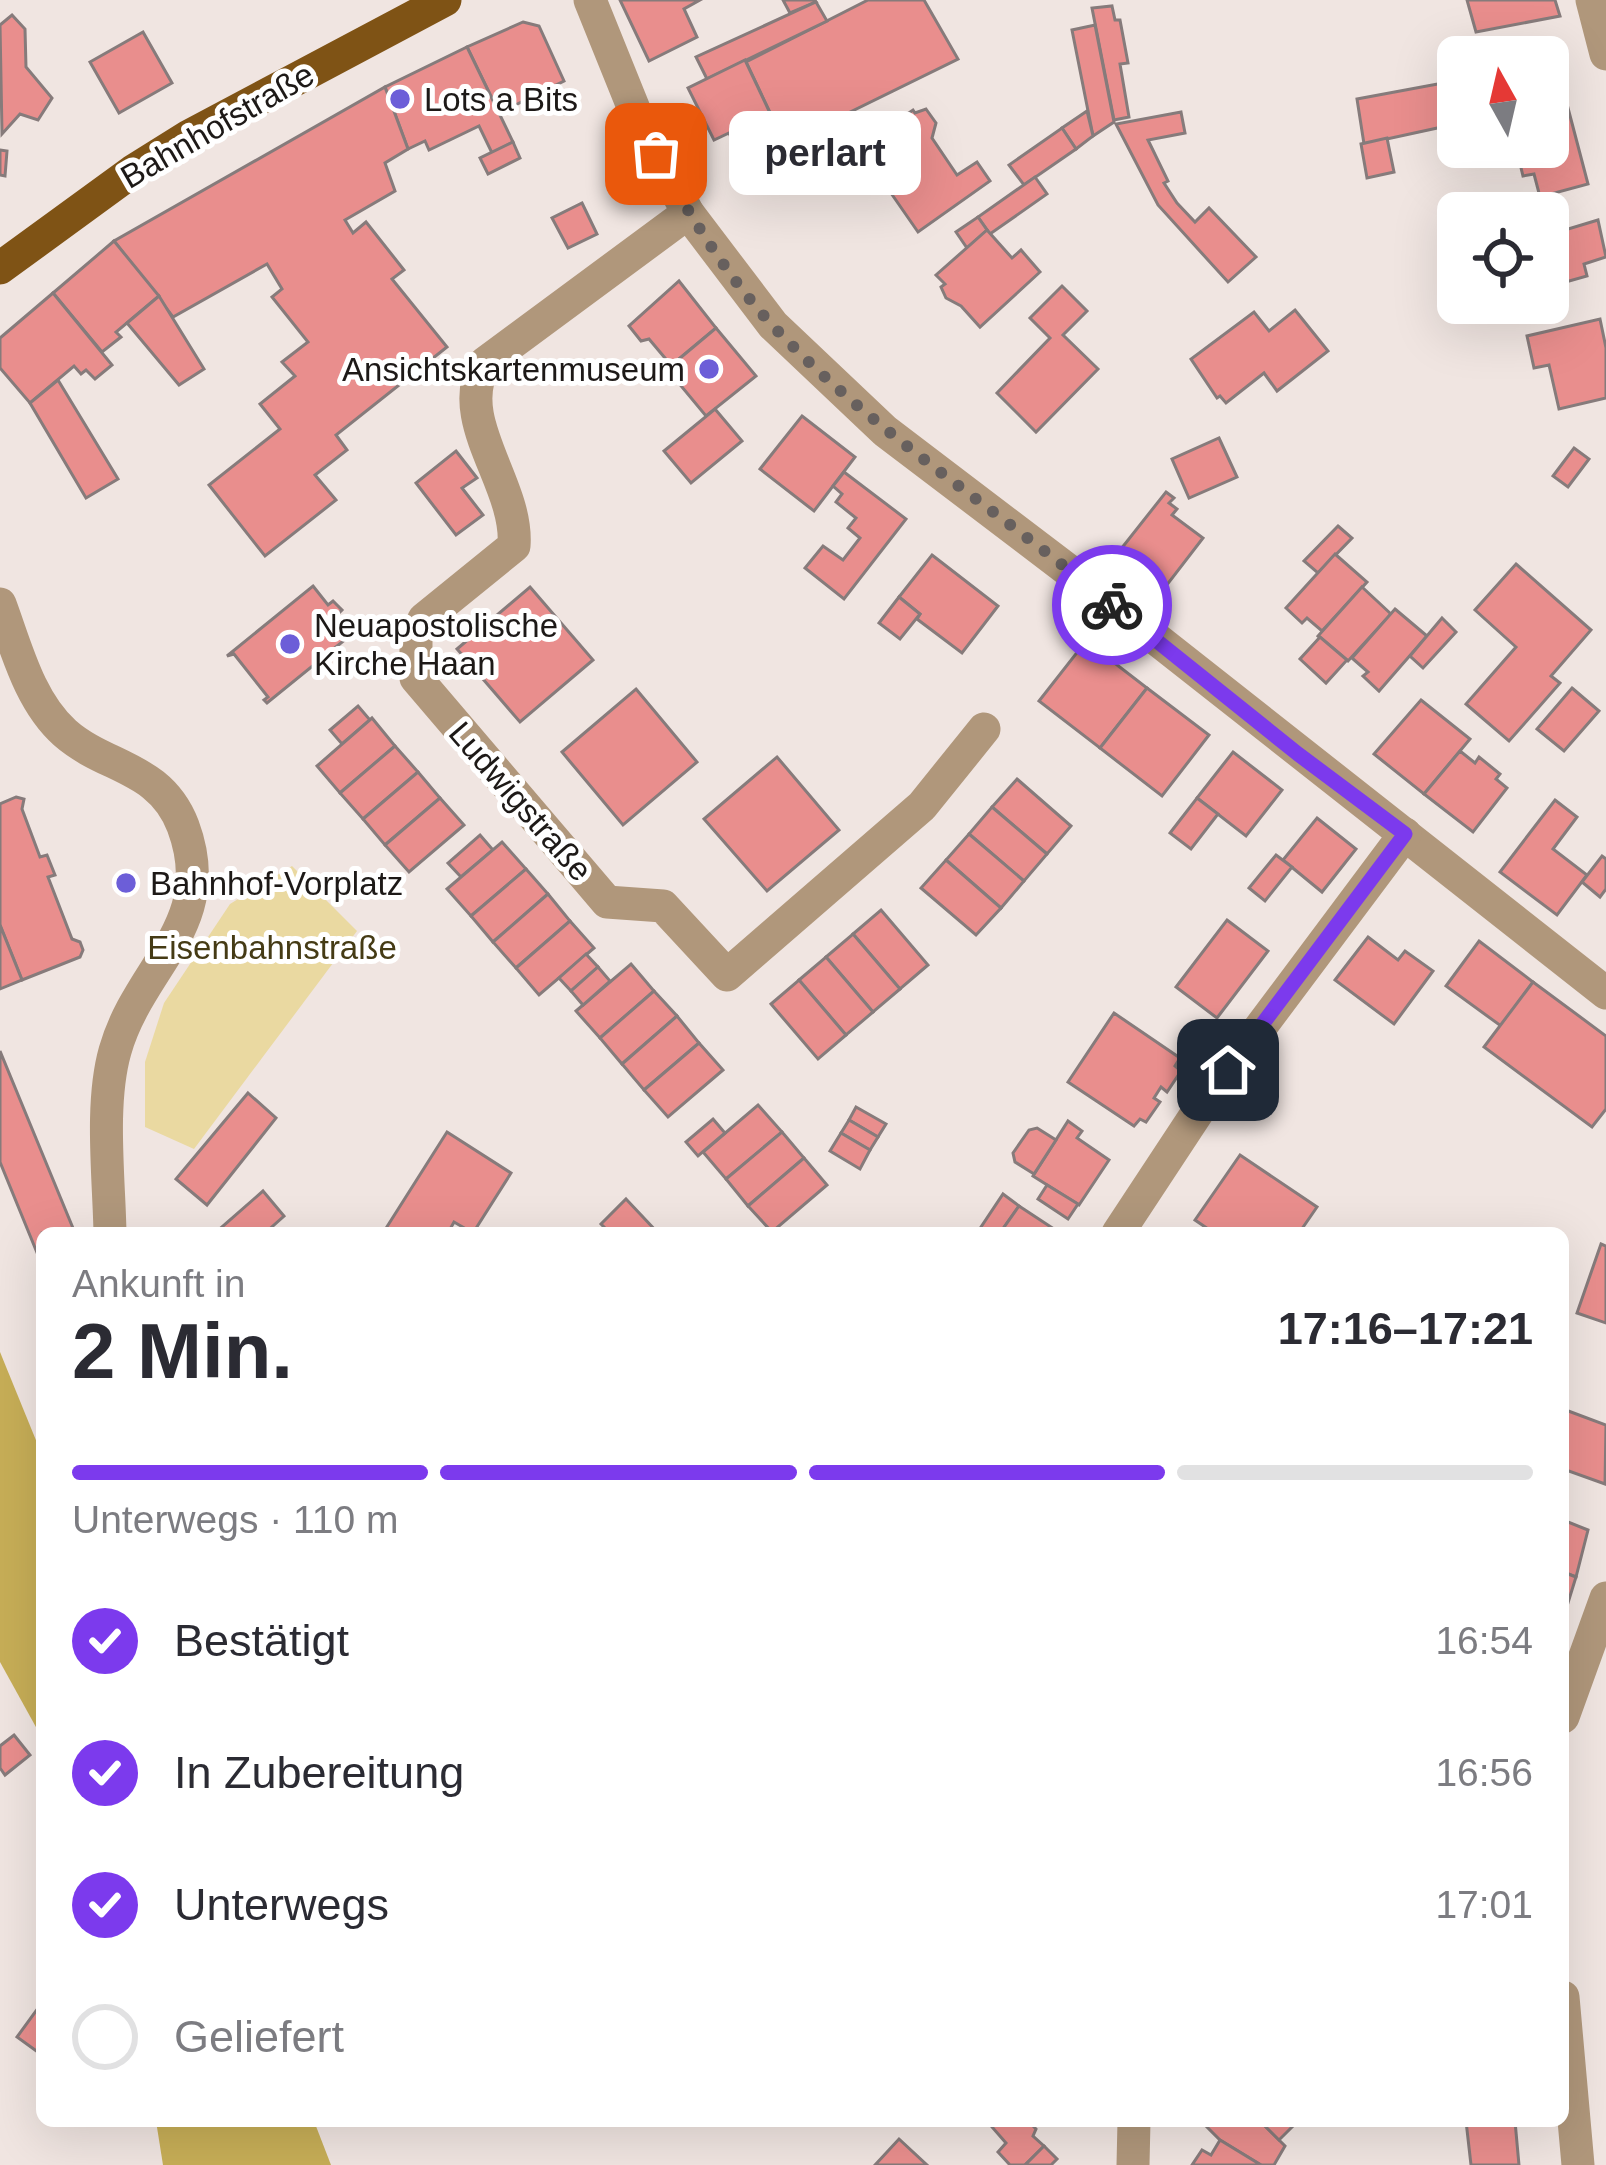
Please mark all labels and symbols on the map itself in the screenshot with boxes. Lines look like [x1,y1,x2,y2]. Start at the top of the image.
north arrow [1437,36,1569,168]
street label: Bahnhofstraße [114,55,320,196]
place label: Lots a Bits [424,81,578,118]
marker: Lots a Bits [387,86,413,112]
pin [605,103,707,205]
callout: perlart [728,112,920,196]
place label: Ansichtskartenmuseum [342,351,685,388]
marker: Ansichtskartenmuseum [696,356,722,382]
courier [1052,545,1172,665]
place label: Neuapostolische Kirche Haan [314,607,558,682]
marker: Neuapostolische Kirche Haan [277,631,303,657]
street label: Ludwigstraße [442,714,600,888]
place label: Bahnhof-Vorplatz [150,865,403,902]
marker: Bahnhof-Vorplatz [113,870,139,896]
park label: Eisenbahnstraße [147,929,397,966]
pin [1177,1019,1279,1121]

